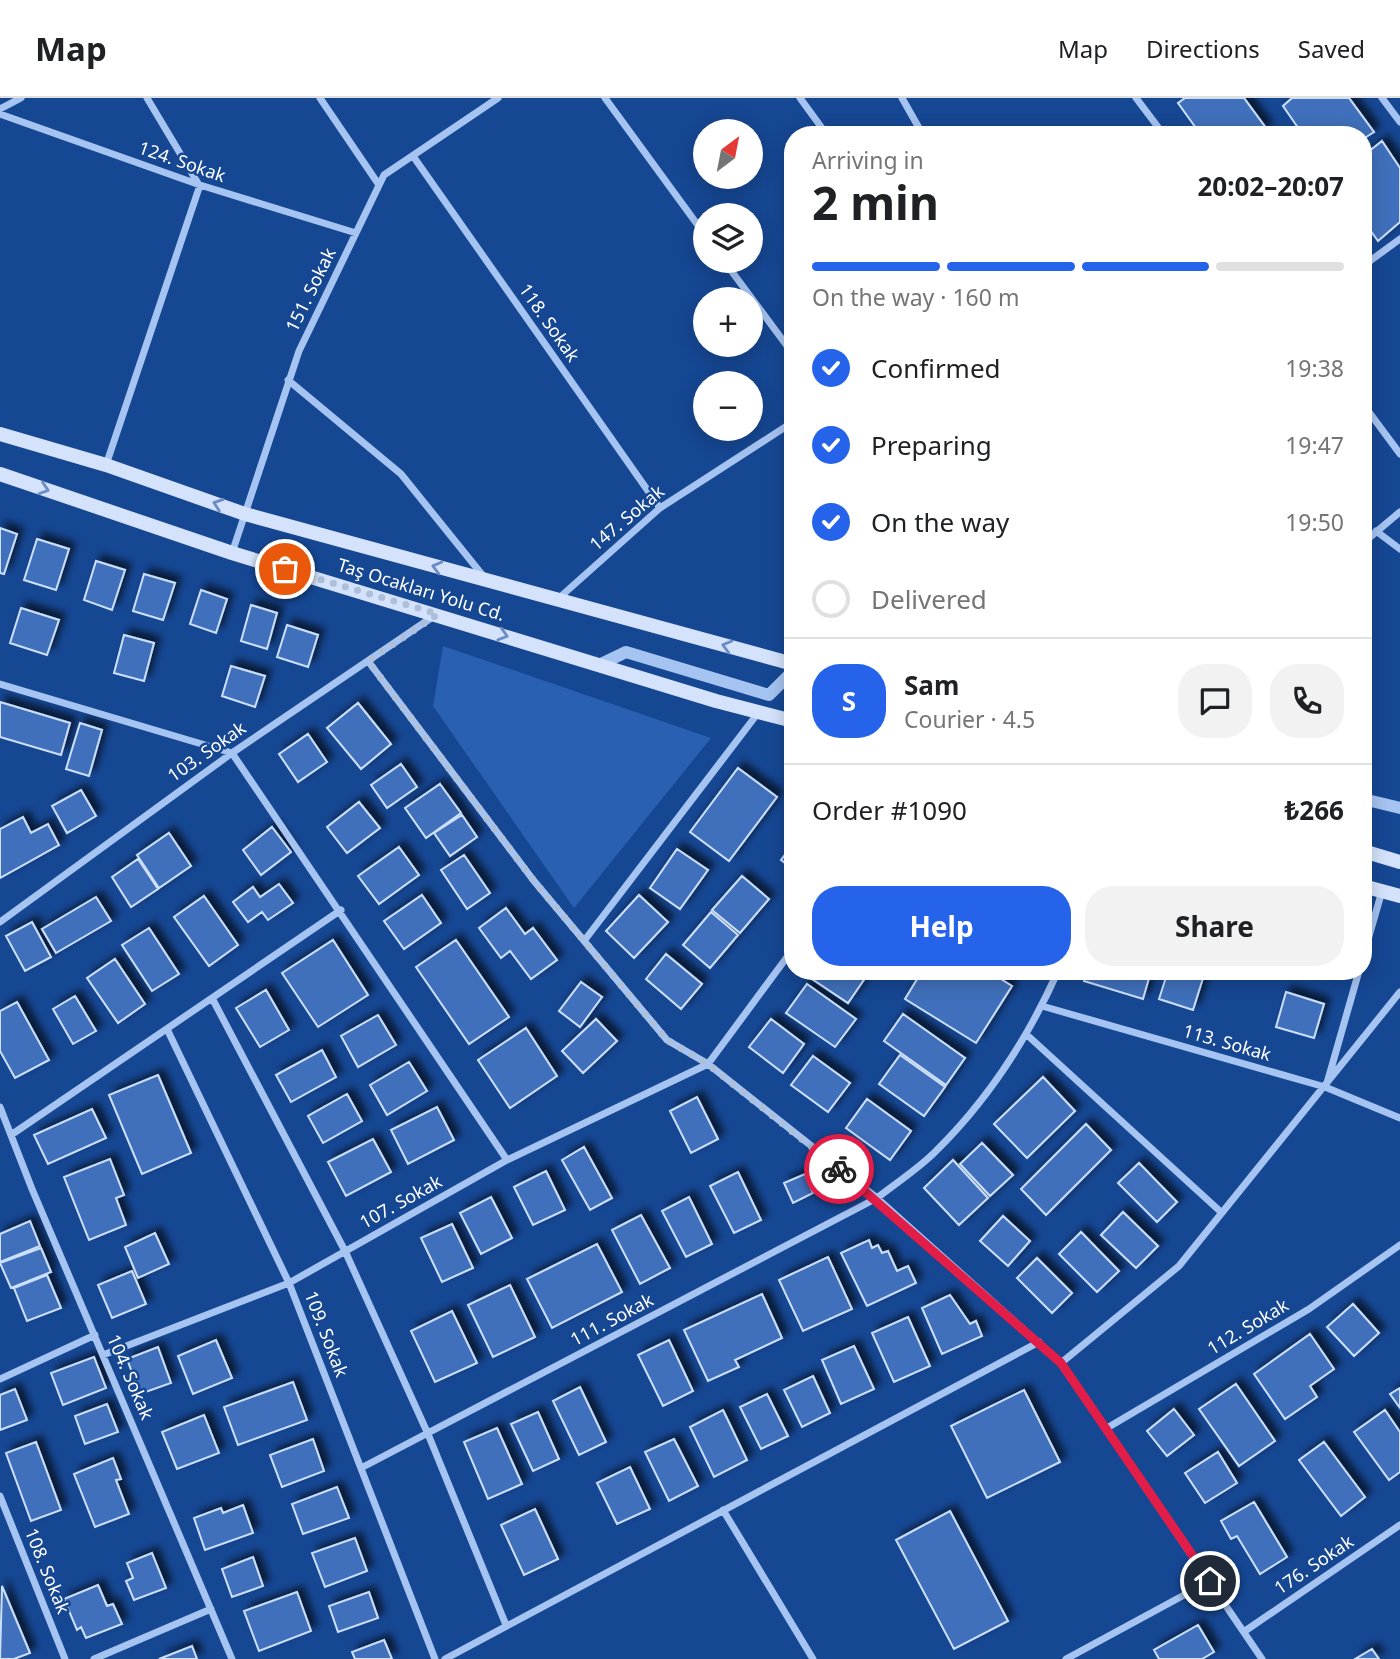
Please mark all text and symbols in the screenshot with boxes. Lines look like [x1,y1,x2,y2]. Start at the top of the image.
text: Map [35,26,107,71]
text: Map [1058,32,1108,65]
text: Directions [1146,32,1260,65]
text: Saved [1298,32,1365,65]
north arrow [693,119,763,189]
map controls [693,119,763,441]
street label: 124. Sokak [136,135,229,187]
text: Arriving in [812,144,924,176]
text: 20:02–20:07 [1197,168,1344,204]
text: 2 min [812,171,939,233]
button: layers [693,203,763,273]
street label: 151. Sokak [279,243,341,335]
street label: 118. Sokak [514,278,586,367]
text: On the way · 160 m [812,281,1019,313]
button: + [693,287,763,357]
icon: check [812,349,850,387]
text: Confirmed [871,350,1001,386]
text: 19:38 [1285,352,1344,384]
button: − [693,371,763,441]
icon: check [812,426,850,464]
text: Preparing [871,427,992,463]
text: 19:47 [1285,429,1344,461]
street label: 147. Sokak [584,479,669,556]
one-way arrow [37,481,49,495]
one-way arrow [212,498,224,512]
icon: check [812,503,850,541]
text: On the way [871,504,1009,540]
text: 19:50 [1285,506,1344,538]
pin [255,539,315,599]
icon: bag [266,550,304,588]
street label: Taş Ocakları Yolu Cd. [335,552,508,626]
one-way arrow [431,560,443,575]
text: Delivered [871,581,987,617]
one-way arrow [497,626,509,641]
one-way arrow [721,639,733,654]
button: chat [1178,664,1252,738]
button: phone [1270,664,1344,738]
text: Sam [904,667,959,703]
text: S [842,683,856,719]
text: Courier · 4.5 [904,703,1035,735]
street label: 103. Sokak [162,715,251,787]
text: Order #1090 [812,792,967,828]
text: ₺266 [1285,792,1344,828]
button: Help [812,886,1071,966]
button: Share [1085,886,1344,966]
street label: 113. Sokak [1180,1018,1274,1066]
courier [804,1134,874,1204]
icon: bike [820,1150,858,1188]
street label: 107. Sokak [355,1169,446,1234]
street label: 109. Sokak [300,1287,354,1381]
street label: 111. Sokak [566,1287,657,1351]
street label: 112. Sokak [1203,1292,1293,1360]
street label: 104. Sokak [102,1330,160,1423]
street label: 108. Sokak [20,1524,76,1617]
street label: 176. Sokak [1269,1529,1358,1599]
pin [1180,1551,1240,1611]
icon: home [1191,1562,1229,1600]

